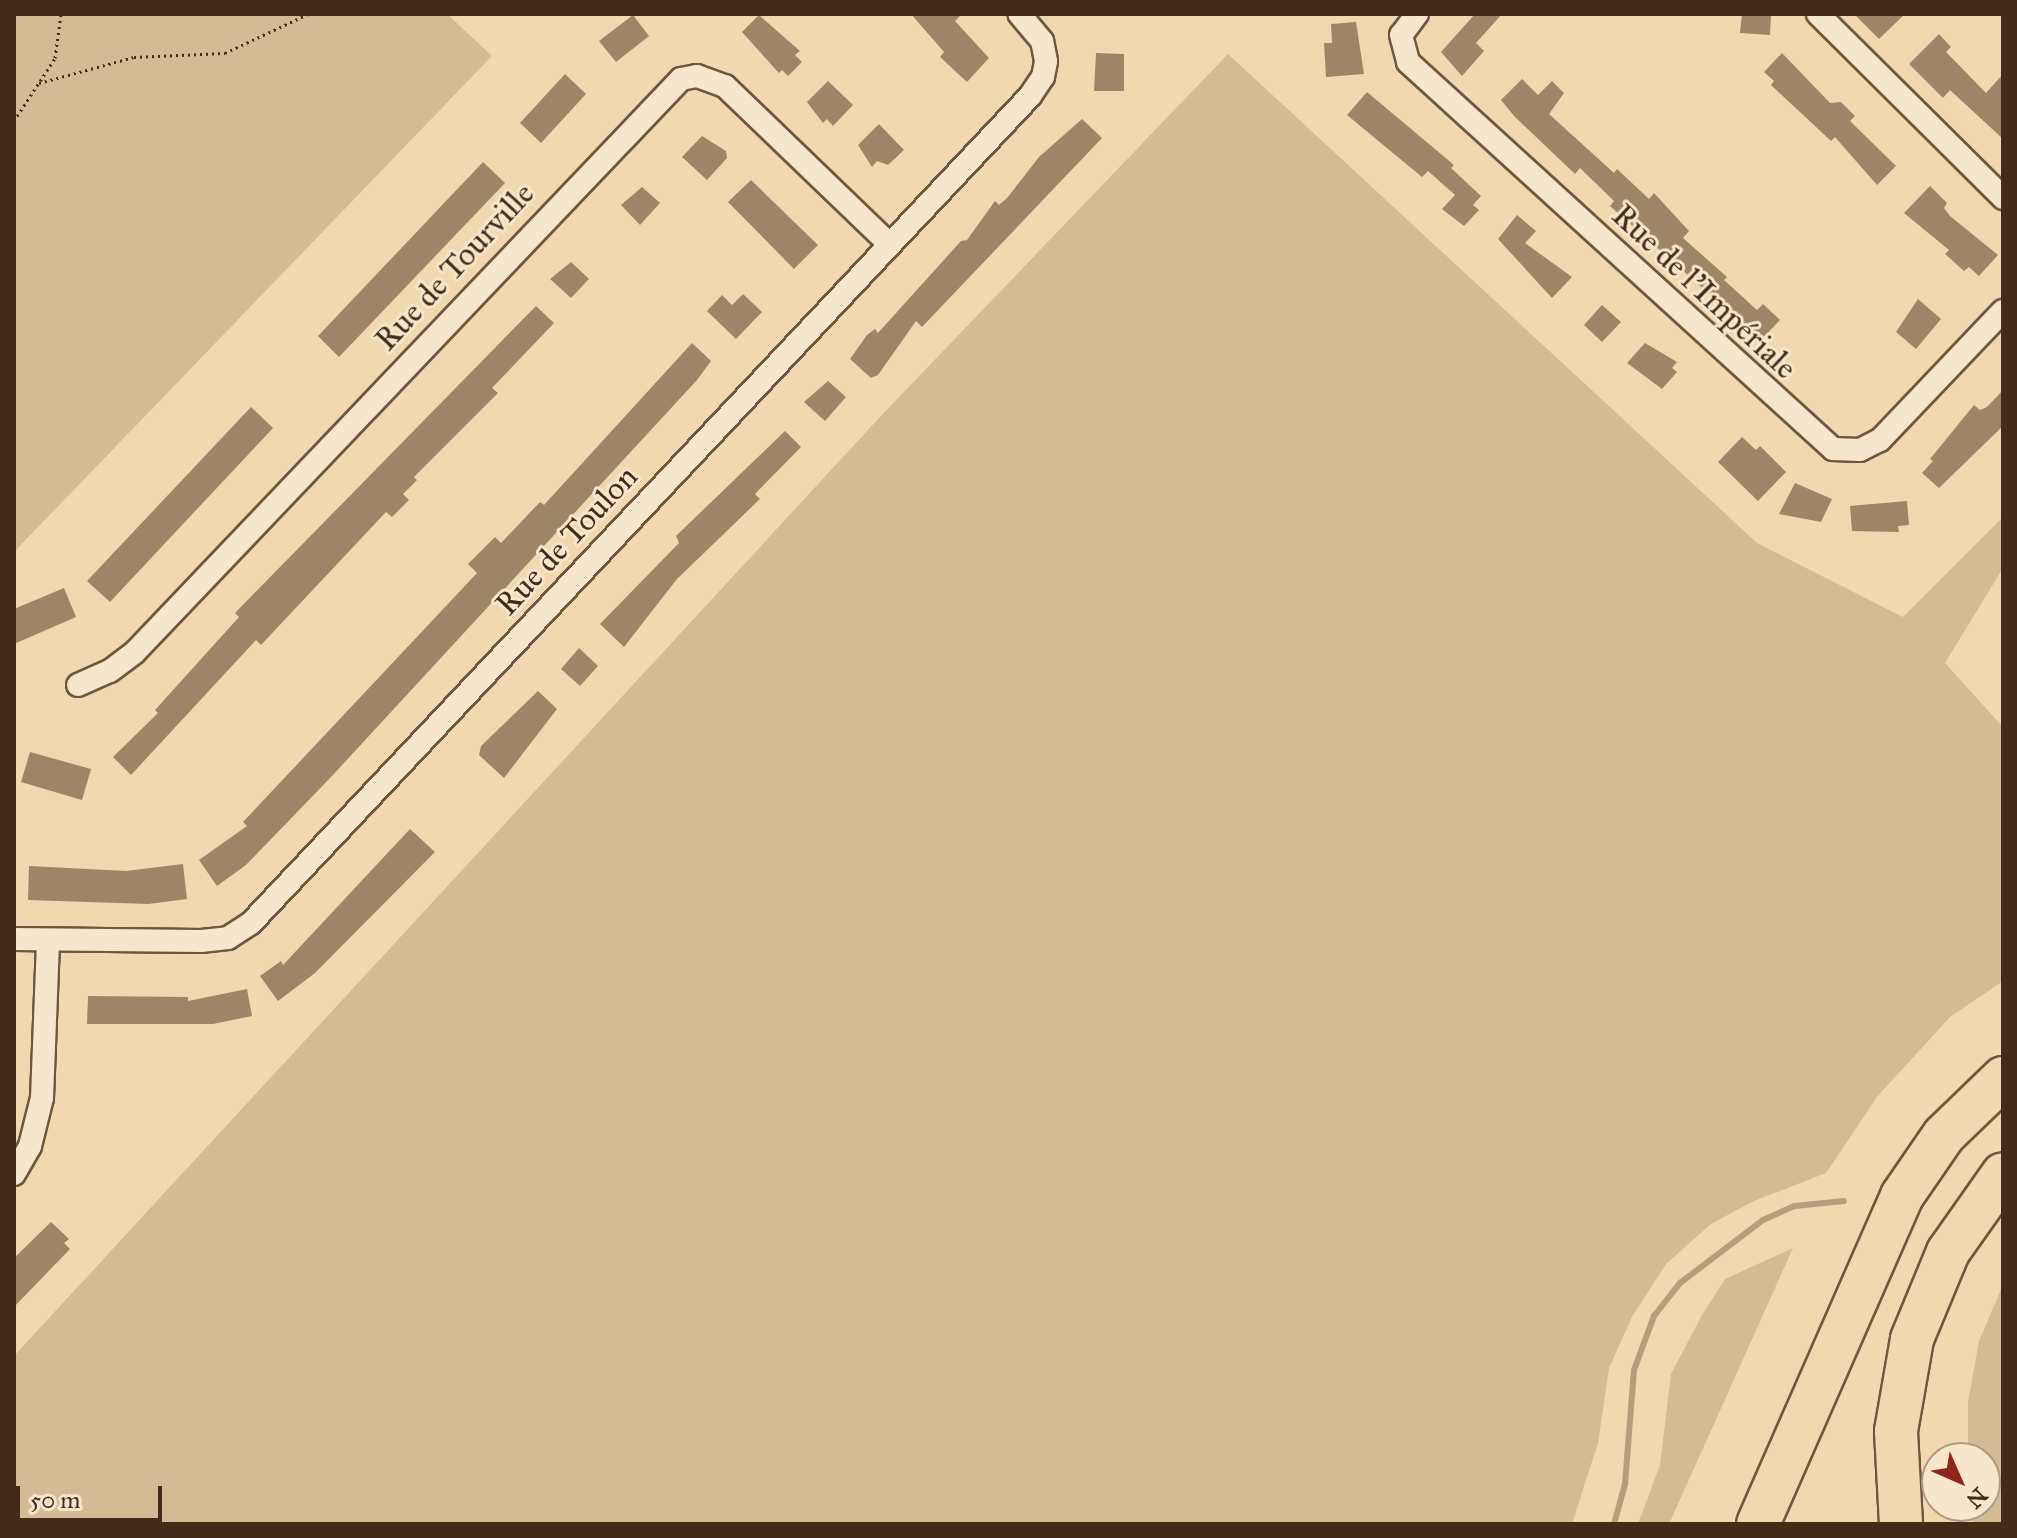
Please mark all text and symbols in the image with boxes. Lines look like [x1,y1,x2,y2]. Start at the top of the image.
street label: Rue de Tourville [367,175,543,359]
street label: Rue de l'Impériale [1604,197,1804,387]
street label: Rue de Toulon [488,458,646,624]
north arrow [1921,1442,2001,1522]
scale bar [20,1470,166,1520]
text: N [1961,1482,1993,1514]
text: 50 m [30,1485,80,1515]

